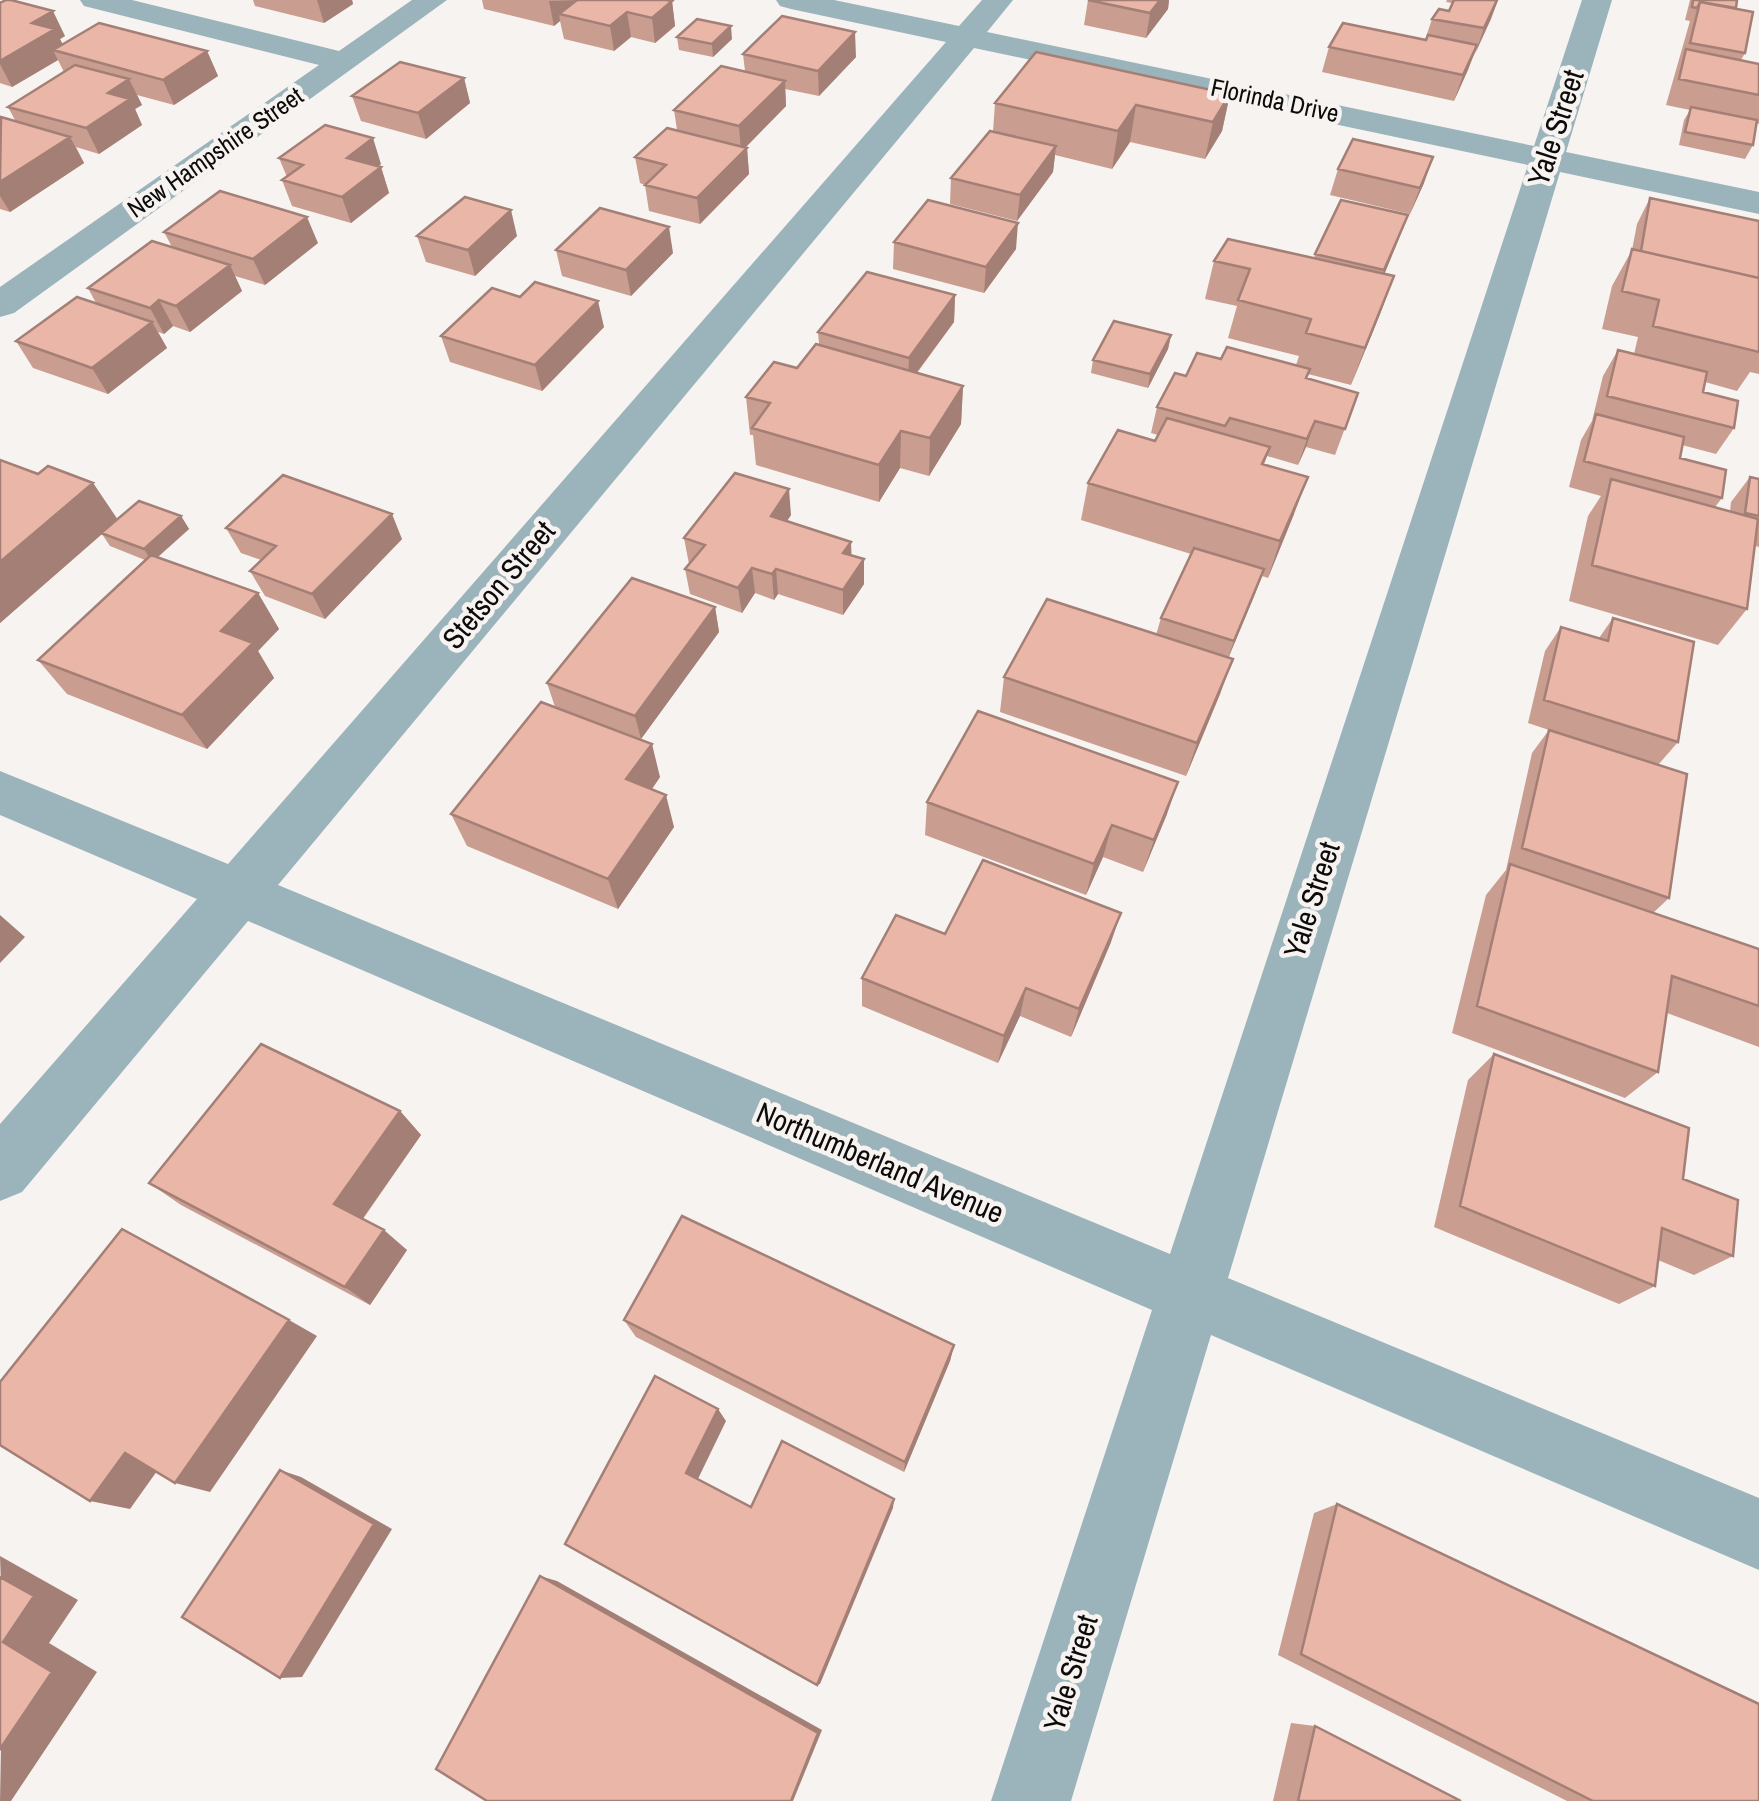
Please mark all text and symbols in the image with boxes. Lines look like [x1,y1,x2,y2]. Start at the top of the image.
street label: Yale Street [1517,64,1593,191]
street label: Florinda Drive [1208,70,1342,130]
street label: New Hampshire Street [120,78,310,225]
street label: Stetson Street [433,512,564,657]
street label: Yale Street [1273,836,1349,963]
street label: Northumberland Avenue [751,1092,1010,1232]
street label: Yale Street [1033,1609,1107,1736]

